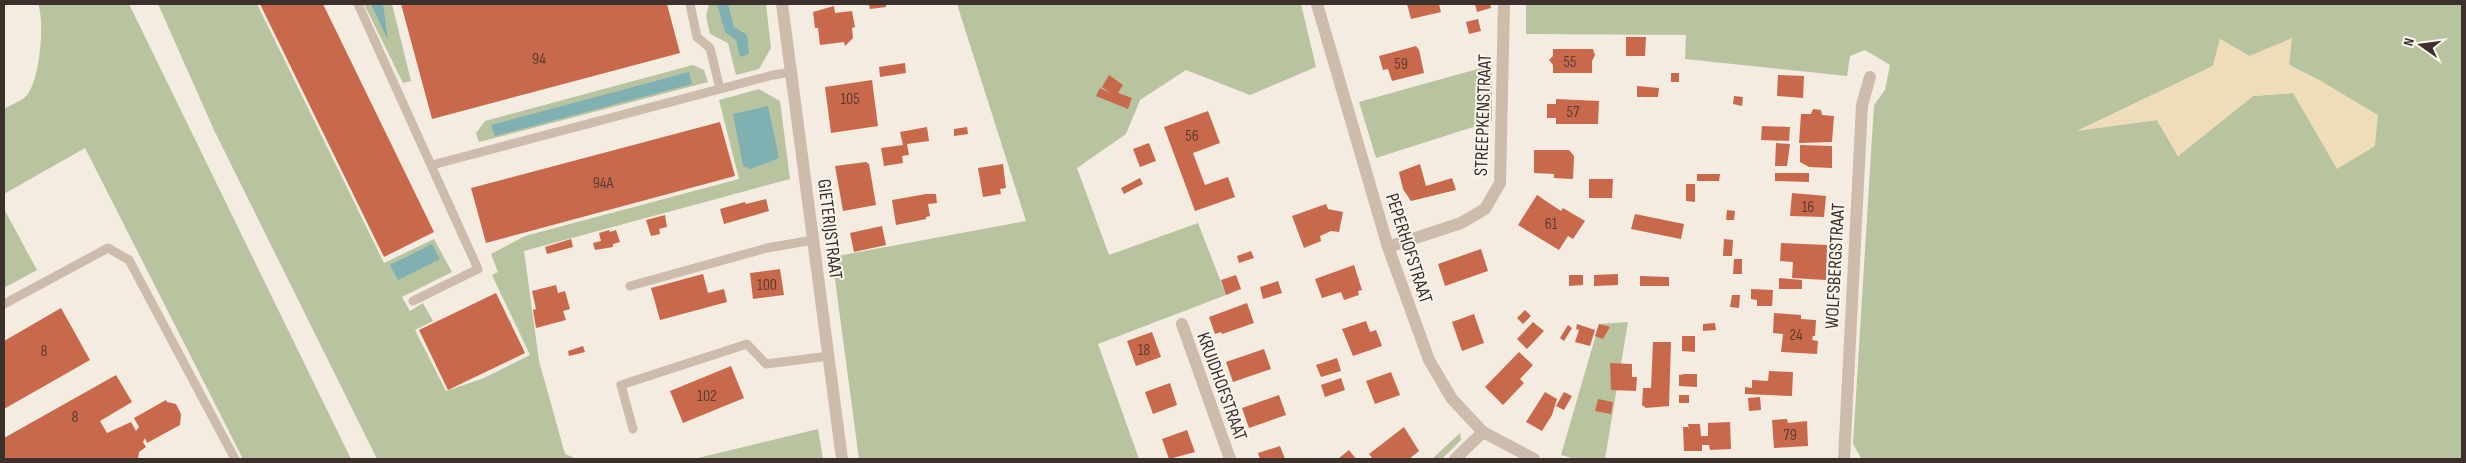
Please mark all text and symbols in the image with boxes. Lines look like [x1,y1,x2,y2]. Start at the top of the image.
north arrow [2396,20,2446,70]
text: N [2400,36,2418,48]
house number: 94 [532,50,546,69]
street label: STREEPKENSTRAAT [1470,53,1497,176]
house number: 55 [1564,53,1576,72]
house number: 59 [1394,55,1408,74]
house number: 105 [840,90,860,109]
house number: 57 [1567,103,1580,122]
house number: 56 [1185,127,1199,146]
house number: 94A [593,174,613,193]
street label: GIETERIJSTRAAT [812,178,847,281]
street label: PEPERHOFSTRAAT [1380,190,1437,307]
house number: 16 [1802,198,1814,217]
street label: WOLFSBERGSTRAAT [1821,202,1850,330]
house number: 61 [1545,215,1558,234]
house number: 100 [757,276,777,295]
house number: 24 [1789,326,1803,345]
street label: KRUIDHOFSTRAAT [1191,329,1252,444]
house number: 18 [1138,341,1150,360]
house number: 8 [40,342,48,361]
house number: 102 [697,387,717,406]
house number: 8 [71,408,79,427]
house number: 79 [1783,426,1797,445]

